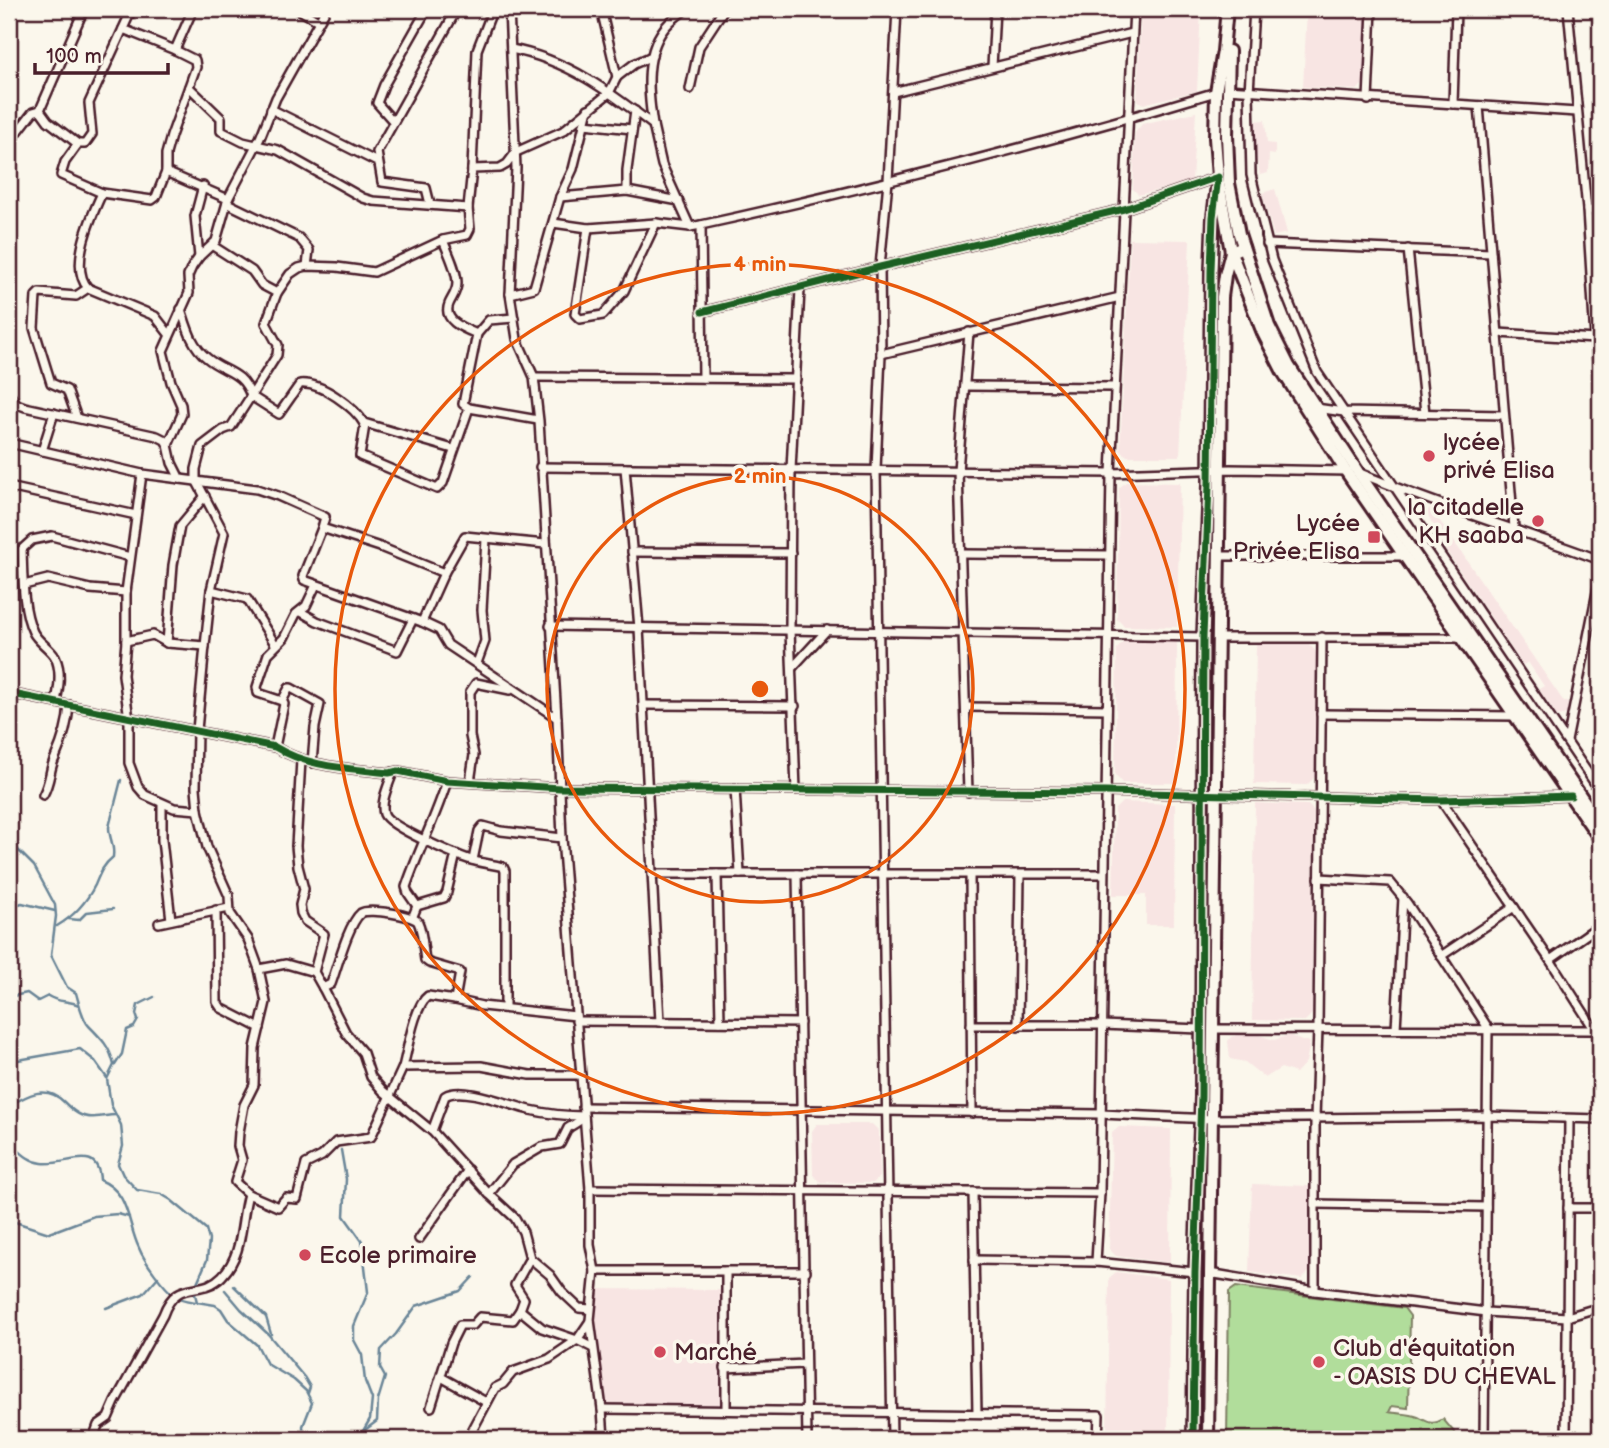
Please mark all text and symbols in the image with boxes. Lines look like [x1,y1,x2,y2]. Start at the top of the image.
scale bar [35,32,168,76]
text: 100 m [46,44,102,69]
text: 4 min [734,252,786,277]
place label: lycée privé Elisa [1443,428,1555,485]
marker: lycée privé Elisa [1421,448,1437,464]
text: 2 min [733,464,787,489]
place label: la citadelle KH saaba [1407,493,1524,550]
place label: Lycée Privée Elisa [1233,509,1360,566]
marker: la citadelle KH saaba [1530,513,1546,529]
marker: Lycée Privée Elisa [1366,529,1382,545]
centre of rings [748,677,772,701]
place label: Ecole primaire [319,1241,477,1270]
marker: Ecole primaire [297,1247,313,1263]
place label: Club d'équitation - OASIS DU CHEVAL [1333,1334,1556,1391]
place label: Marché [674,1338,757,1367]
marker: Marché [652,1344,668,1360]
marker: Club d'équitation - OASIS DU CHEVAL [1311,1354,1327,1370]

